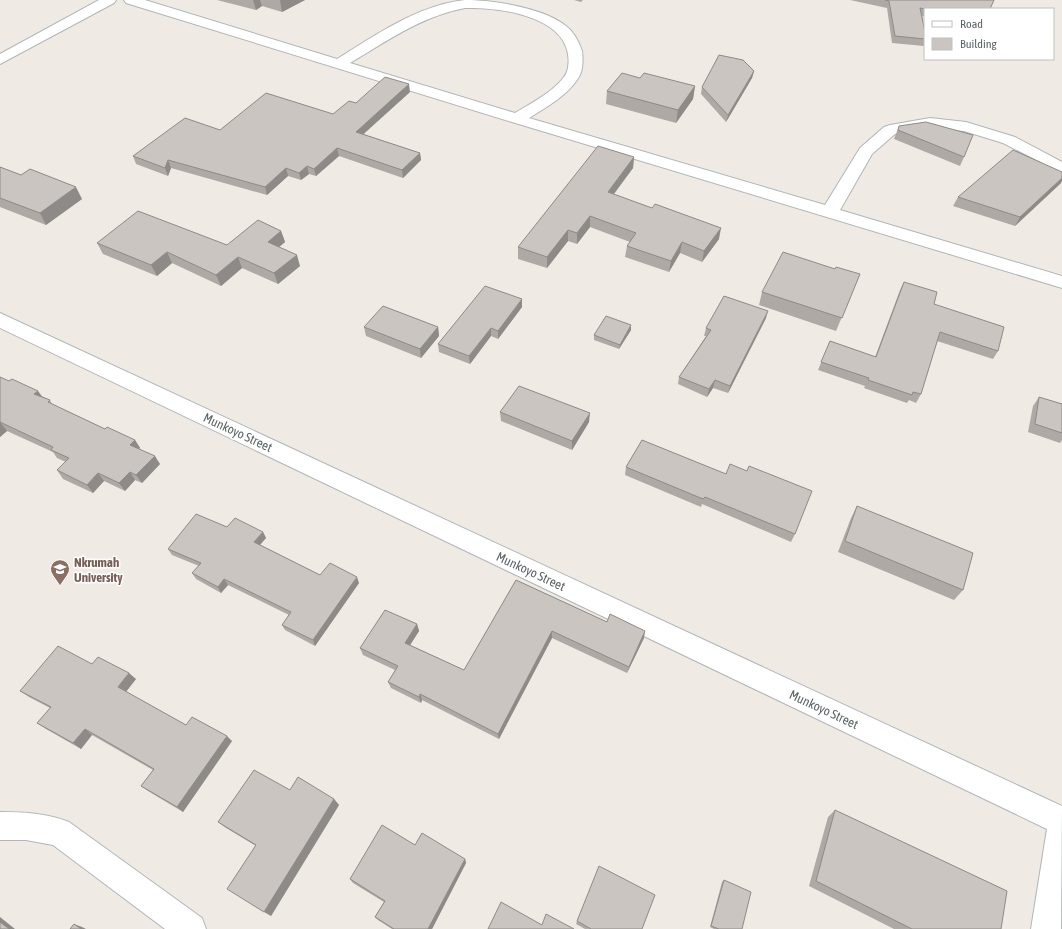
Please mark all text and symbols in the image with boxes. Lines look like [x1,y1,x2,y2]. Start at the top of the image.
legend [924,8,1054,60]
text: Road [960,17,983,31]
text: Building [960,37,998,51]
street label: Munkoyo Street [201,410,275,455]
street label: Munkoyo Street [494,549,568,594]
place label: Nkrumah University [74,555,123,585]
school or university icon: Nkrumah University [49,558,71,586]
street label: Munkoyo Street [787,687,861,732]

